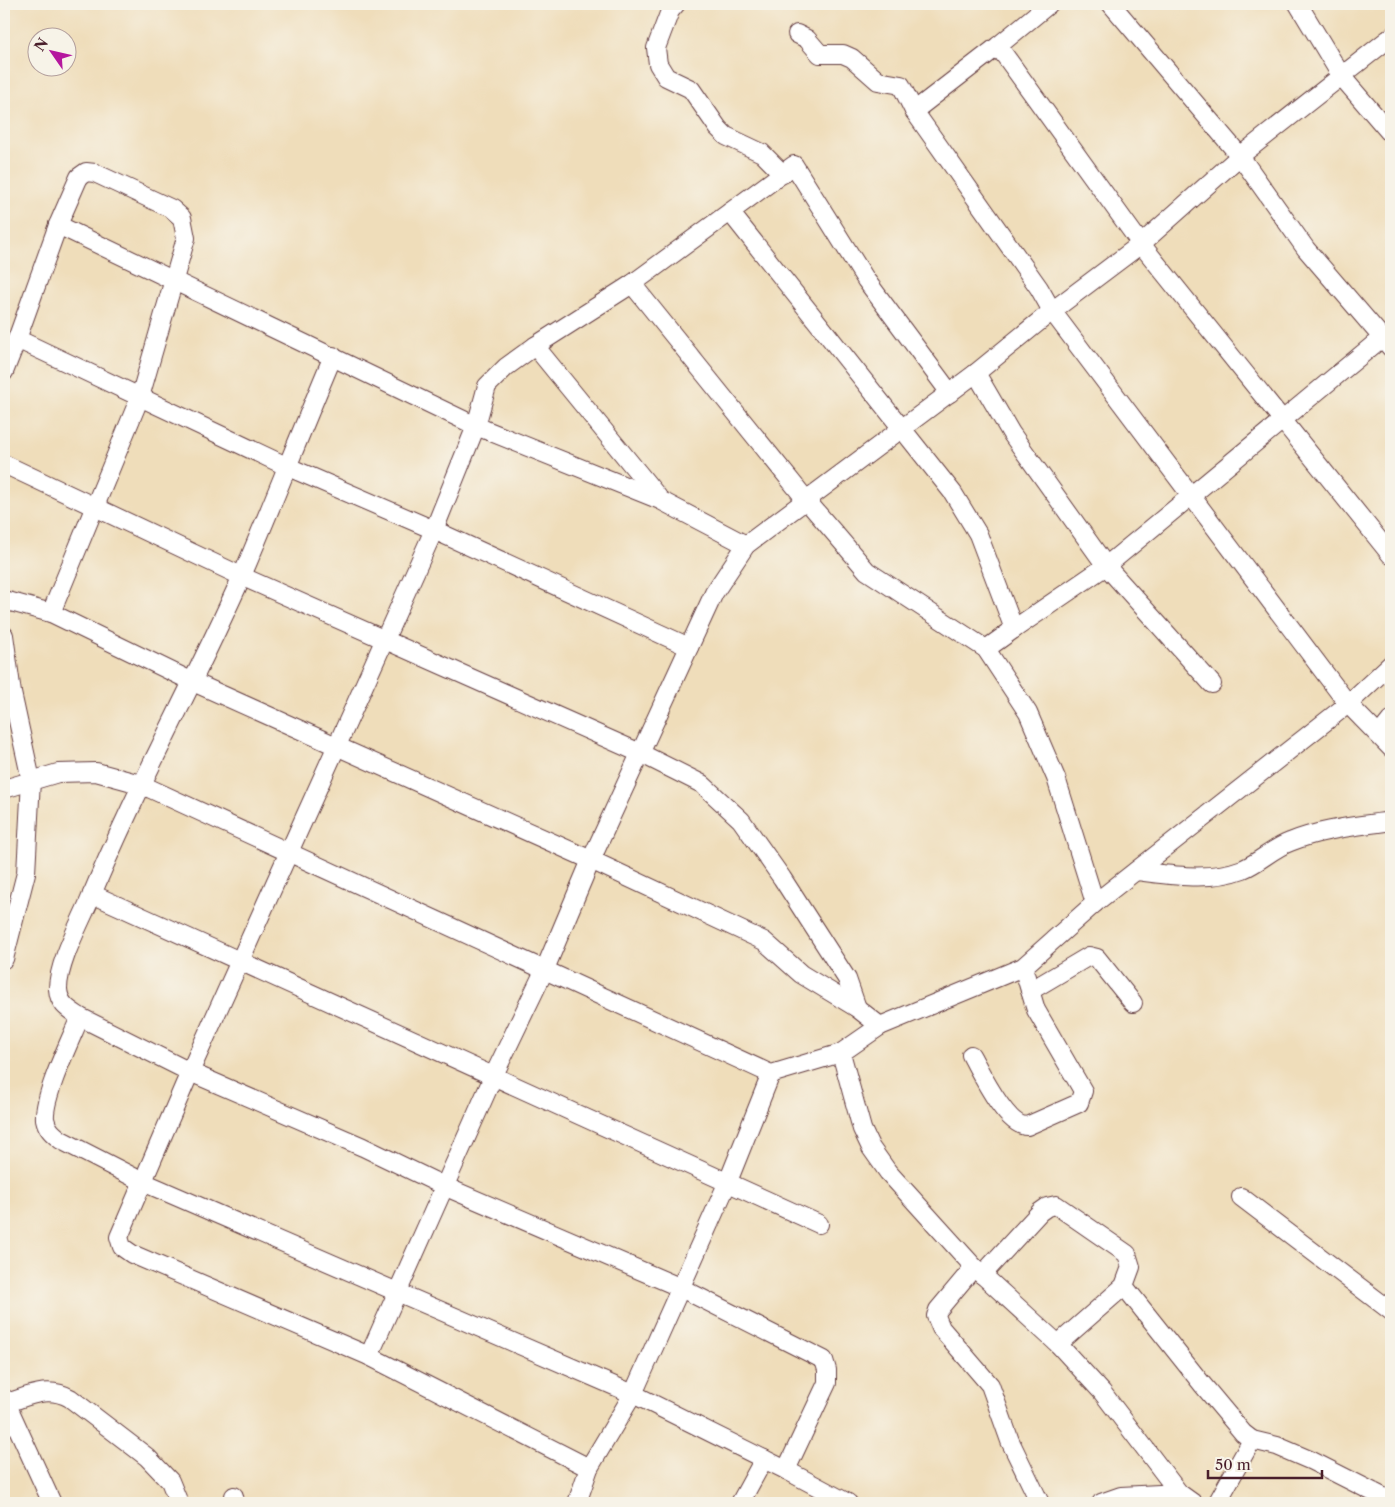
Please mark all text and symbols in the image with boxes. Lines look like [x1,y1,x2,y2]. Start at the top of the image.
north arrow [28,28,78,78]
text: N [30,35,52,55]
scale bar [1208,1447,1321,1479]
text: 50 m [1215,1455,1251,1474]

